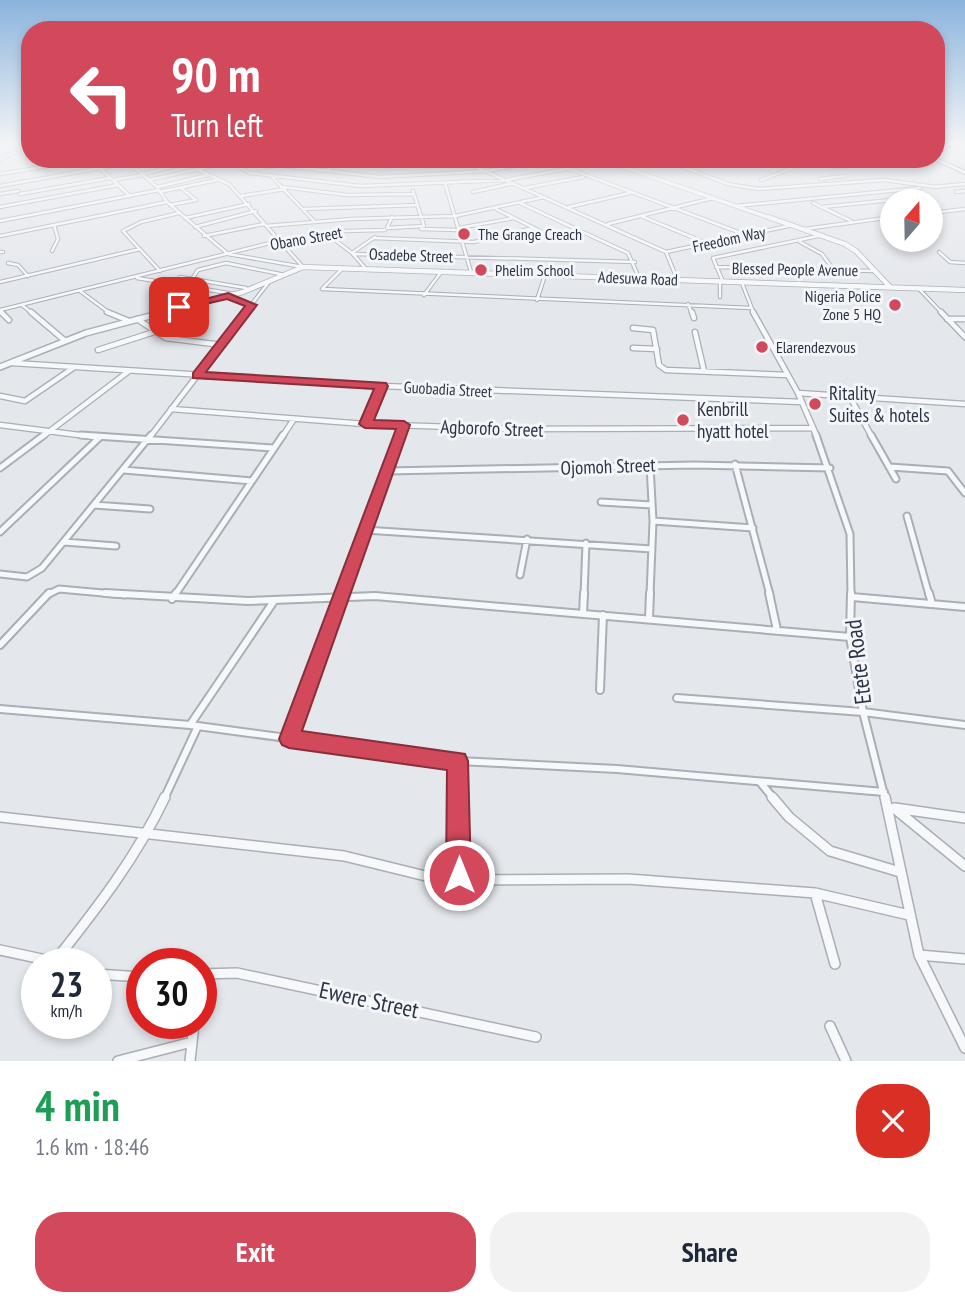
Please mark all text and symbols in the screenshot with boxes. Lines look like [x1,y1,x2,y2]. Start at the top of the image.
text: 90 m [171,42,260,106]
icon: left [56,49,147,140]
text: Turn left [171,104,263,146]
north arrow [880,189,943,252]
map controls [880,189,943,252]
street label: Obano Street [269,222,344,254]
street label: Freedom Way [691,222,767,256]
place label: The Grange Creach [478,224,582,244]
marker: The Grange Creach [456,226,472,242]
street label: Osadebe Street [369,244,454,266]
street label: Blessed People Avenue [732,258,858,280]
place label: Phelim School [495,260,574,280]
marker: Phelim School [473,262,489,278]
street label: Adesuwa Road [598,267,678,289]
pin [149,277,209,337]
place label: Nigeria Police Zone 5 HQ [805,286,882,324]
icon: arrive [160,288,198,326]
marker: Nigeria Police Zone 5 HQ [887,297,903,313]
place label: Elarendezvous [776,337,856,357]
marker: Elarendezvous [754,339,770,355]
street label: Guobadia Street [403,377,493,401]
place label: Ritality Suites & hotels [829,381,930,427]
marker: Ritality Suites & hotels [807,396,823,412]
place label: Kenbrill hyatt hotel [697,397,769,443]
marker: Kenbrill hyatt hotel [675,412,691,428]
street label: Agborofo Street [440,414,545,442]
street label: Ojomoh Street [560,452,657,480]
street label: Etete Road [838,618,877,706]
position arrow [422,838,496,912]
speed limit sign: 30 [126,948,217,1039]
text: 23 [50,961,83,1007]
street label: Ewere Street [317,975,422,1024]
text: km/h [51,999,82,1022]
text: 4 min [35,1078,120,1133]
button: close [856,1084,930,1158]
text: 1.6 km · 18:46 [35,1132,149,1161]
button: Exit [35,1212,476,1292]
button: Share [490,1212,930,1292]

